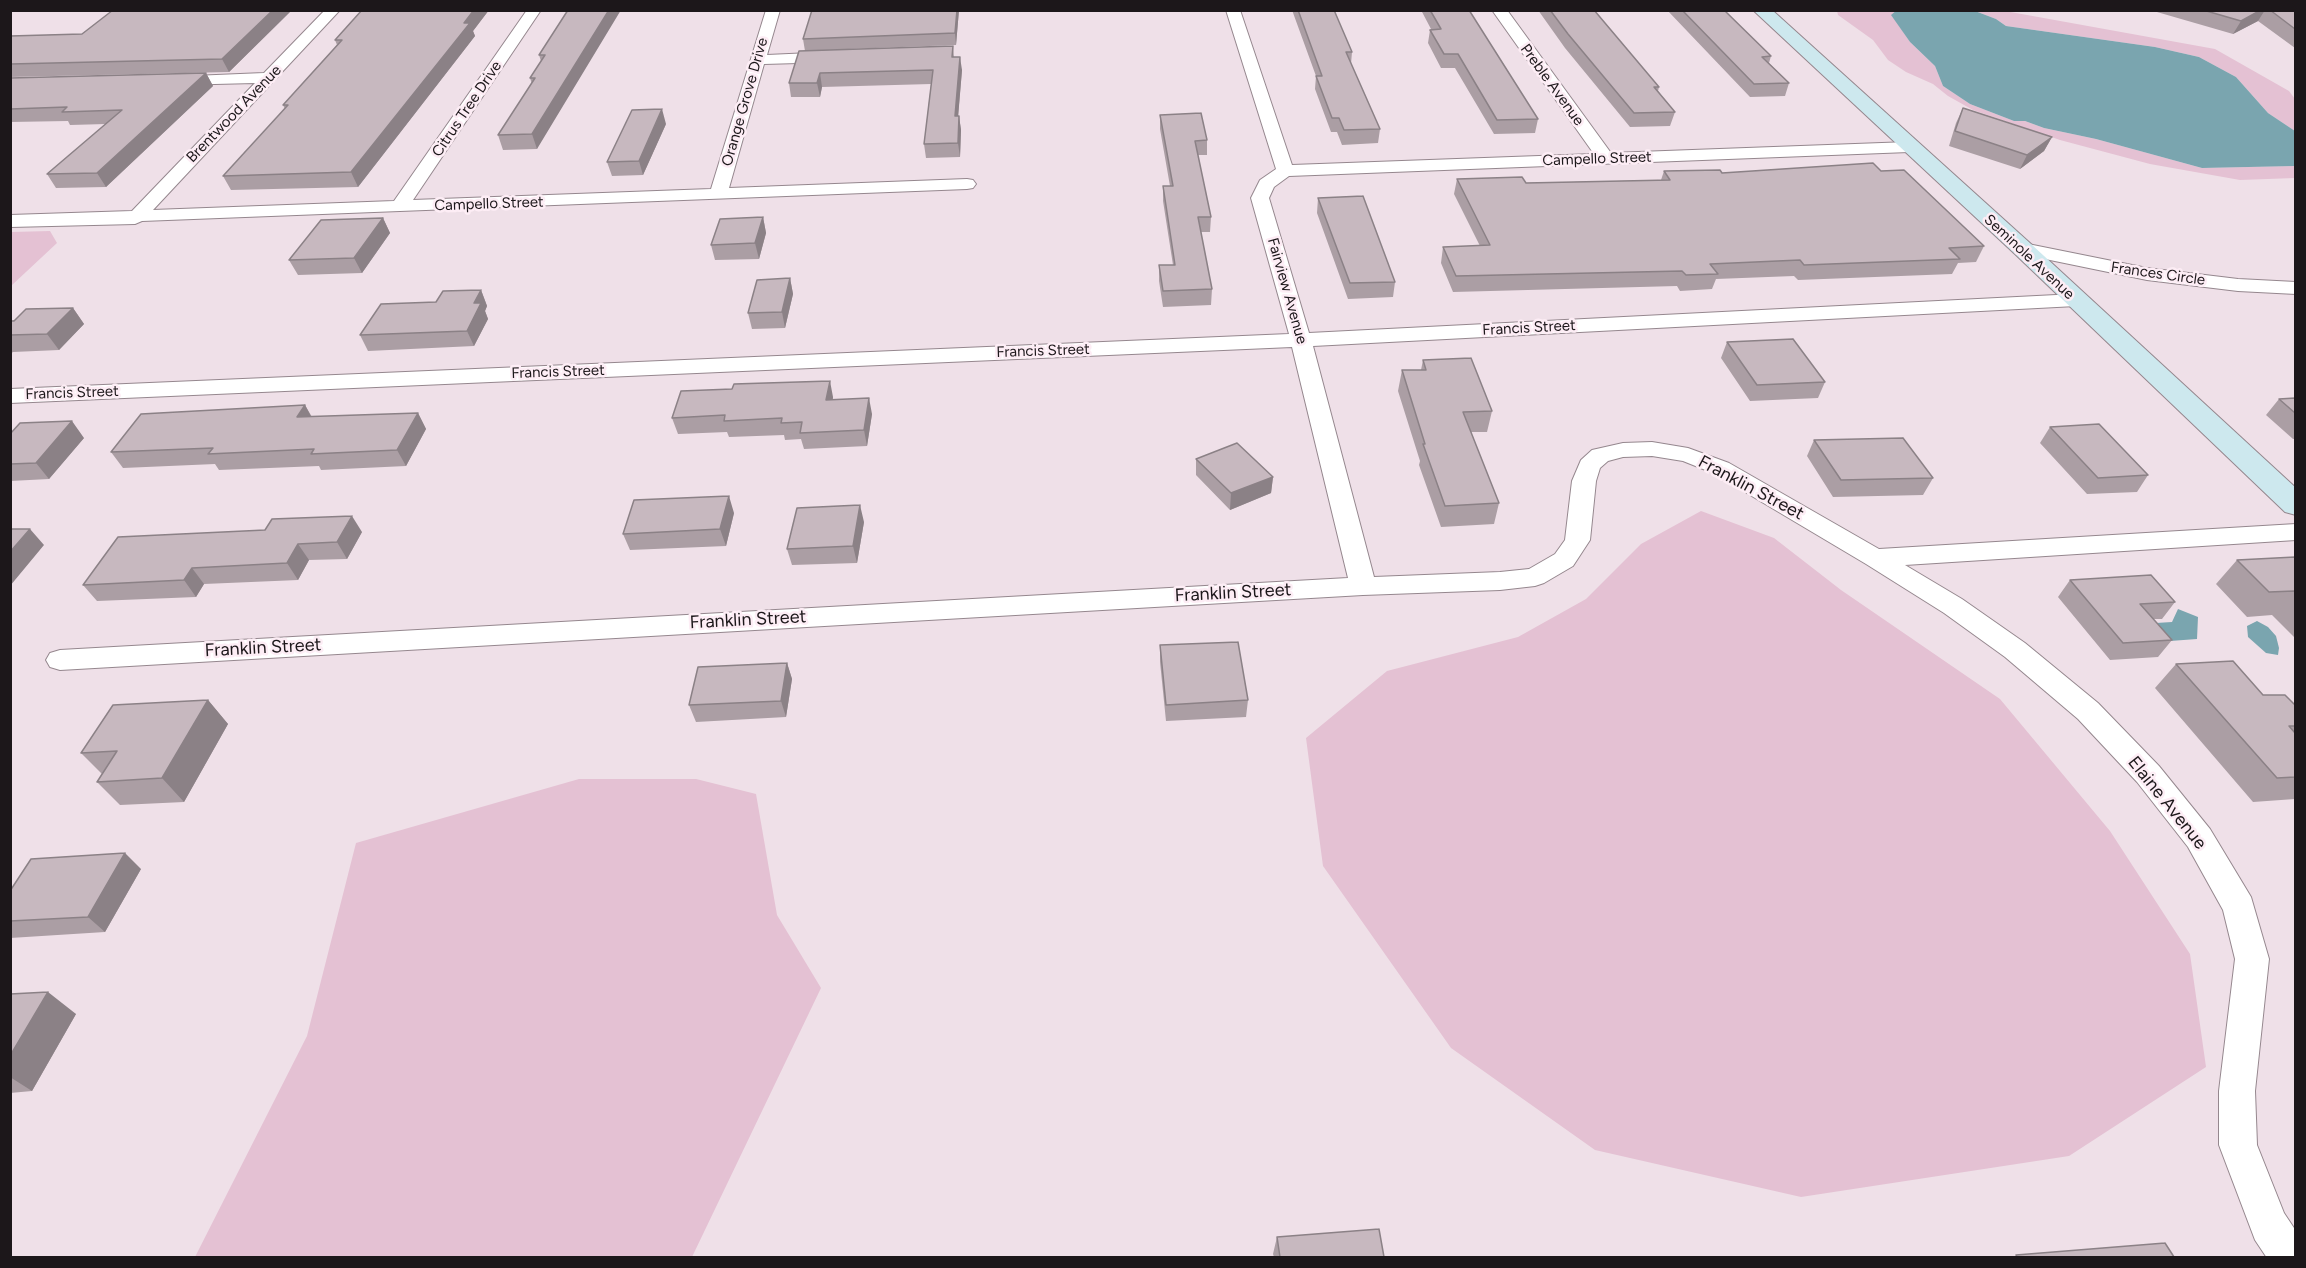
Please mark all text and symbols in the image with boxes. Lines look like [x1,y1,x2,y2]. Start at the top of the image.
street label: Orange Grove Drive [718,36,772,168]
street label: Preble Avenue [1516,41,1588,129]
street label: Citrus Tree Drive [428,58,506,160]
street label: Brentwood Avenue [183,61,285,167]
street label: Campello Street [1542,148,1652,170]
street label: Campello Street [434,193,544,215]
street label: Seminole Avenue [1980,211,2078,303]
street label: Fairview Avenue [1263,236,1311,346]
street label: Frances Circle [2110,258,2206,290]
street label: Francis Street [1482,317,1576,339]
street label: Francis Street [996,340,1090,362]
street label: Francis Street [511,361,605,383]
street label: Francis Street [25,382,119,404]
street label: Franklin Street [1694,451,1808,525]
street label: Franklin Street [1174,579,1292,607]
street label: Franklin Street [689,606,807,634]
street label: Franklin Street [204,634,322,662]
street label: Elaine Avenue [2123,752,2211,854]

